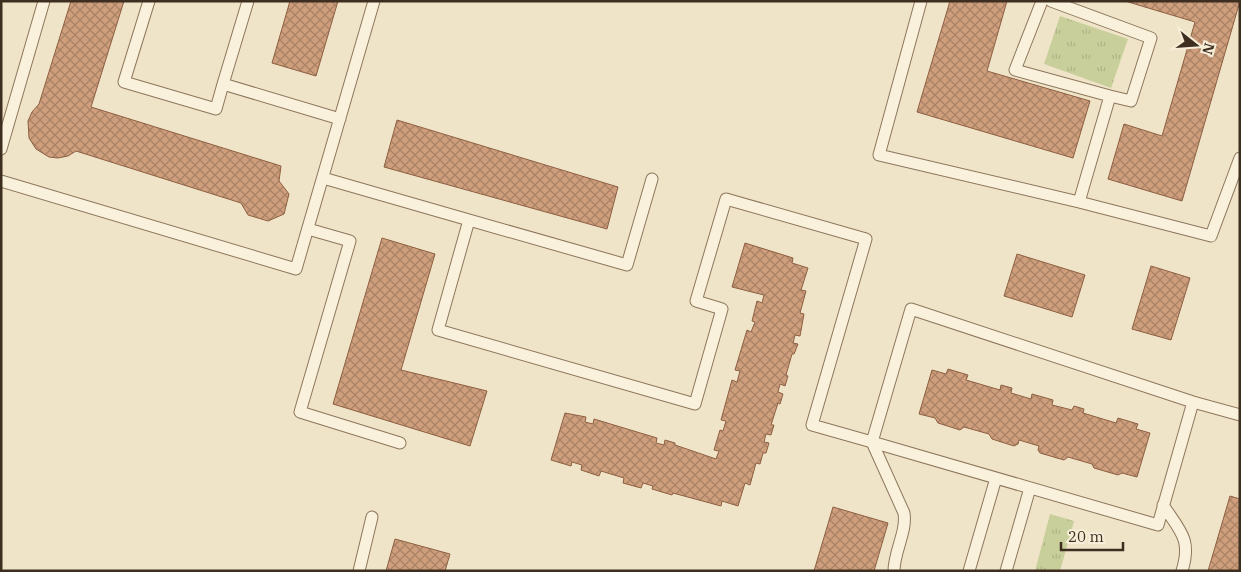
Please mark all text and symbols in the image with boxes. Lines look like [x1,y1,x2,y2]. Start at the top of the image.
north arrow [1171,20,1221,70]
text: N [1198,41,1219,57]
scale bar [1061,520,1124,552]
text: 20 m [1068,527,1104,546]

